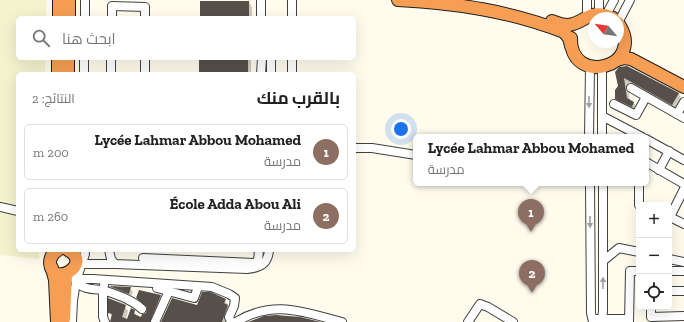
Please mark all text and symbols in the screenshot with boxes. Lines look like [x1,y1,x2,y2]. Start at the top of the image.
north arrow [588,12,624,48]
search box [16,16,356,60]
icon: search [30,27,52,49]
text: ابحث هنا [62,30,116,48]
text: بالقرب منك [257,88,340,108]
text: النتائج: 2 [32,91,75,106]
one-way arrow [586,96,592,109]
your location [391,119,411,139]
text: Lycée Lahmar Abbou Mohamed [94,131,301,149]
popup [413,134,649,186]
text: Lycée Lahmar Abbou Mohamed [428,139,634,157]
text: 200 m [33,145,69,160]
text: 1 [323,145,329,160]
text: مدرسة [264,154,301,169]
text: مدرسة [428,162,465,177]
text: École Adda Abou Ali [169,195,301,213]
pin: 1 [518,199,544,232]
map controls [636,202,672,310]
button: + [636,202,672,238]
text: 260 m [33,209,68,224]
text: 2 [323,209,330,224]
one-way arrow [587,216,593,229]
text: مدرسة [264,218,301,233]
button: − [636,238,672,274]
pin: 2 [519,260,545,293]
button: locate [636,274,672,310]
one-way arrow [600,276,606,289]

